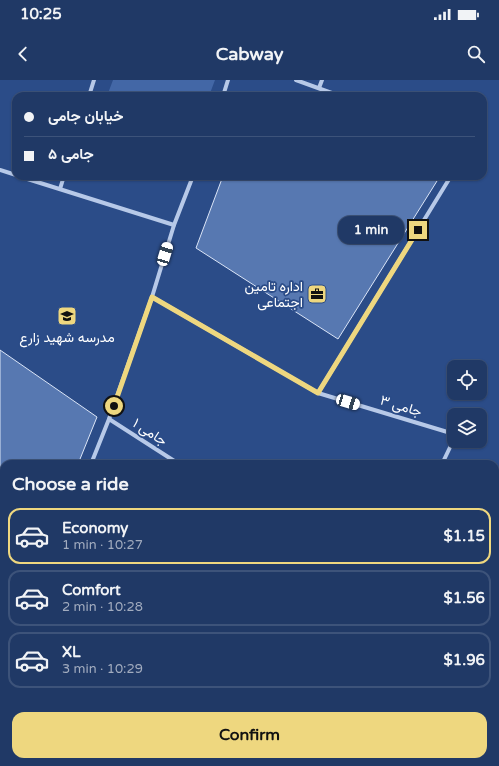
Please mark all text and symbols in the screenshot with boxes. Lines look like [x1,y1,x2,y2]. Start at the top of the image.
text: 10:25 [20,5,62,23]
icon: back [12,43,34,65]
text: Cabway [216,43,283,65]
icon: search [465,43,487,65]
text: خیابان جامی [48,107,123,125]
text: جامی ۵ [48,145,94,163]
callout: 1 min [338,216,404,244]
route end [409,221,427,239]
text: 1 min [354,222,388,238]
car [156,241,174,267]
place label: اداره تامین اجتماعی [245,278,303,311]
office icon: اداره تامین اجتماعی [306,283,328,305]
school or university icon: مدرسه شهید زارع [56,305,78,327]
place label: مدرسه شهید زارع [19,329,115,348]
map controls [447,360,487,448]
button: locate [447,360,487,400]
street label: جامی ۳ [378,392,424,420]
car [335,393,361,411]
route start [105,397,123,415]
button: layers [447,408,487,448]
street label: جامی ۱ [130,415,170,449]
text: Choose a ride [12,473,129,495]
icon: car [14,518,50,554]
text: Economy [62,519,128,537]
text: $1.15 [444,527,485,545]
text: 1 min · 10:27 [62,537,143,553]
icon: car [14,580,50,616]
text: Comfort [62,581,121,599]
text: $1.56 [444,589,485,607]
text: 2 min · 10:28 [62,599,143,615]
icon: car [14,642,50,678]
text: XL [62,643,81,661]
text: $1.96 [444,651,485,669]
text: 3 min · 10:29 [62,661,143,677]
button: Confirm [12,712,487,758]

